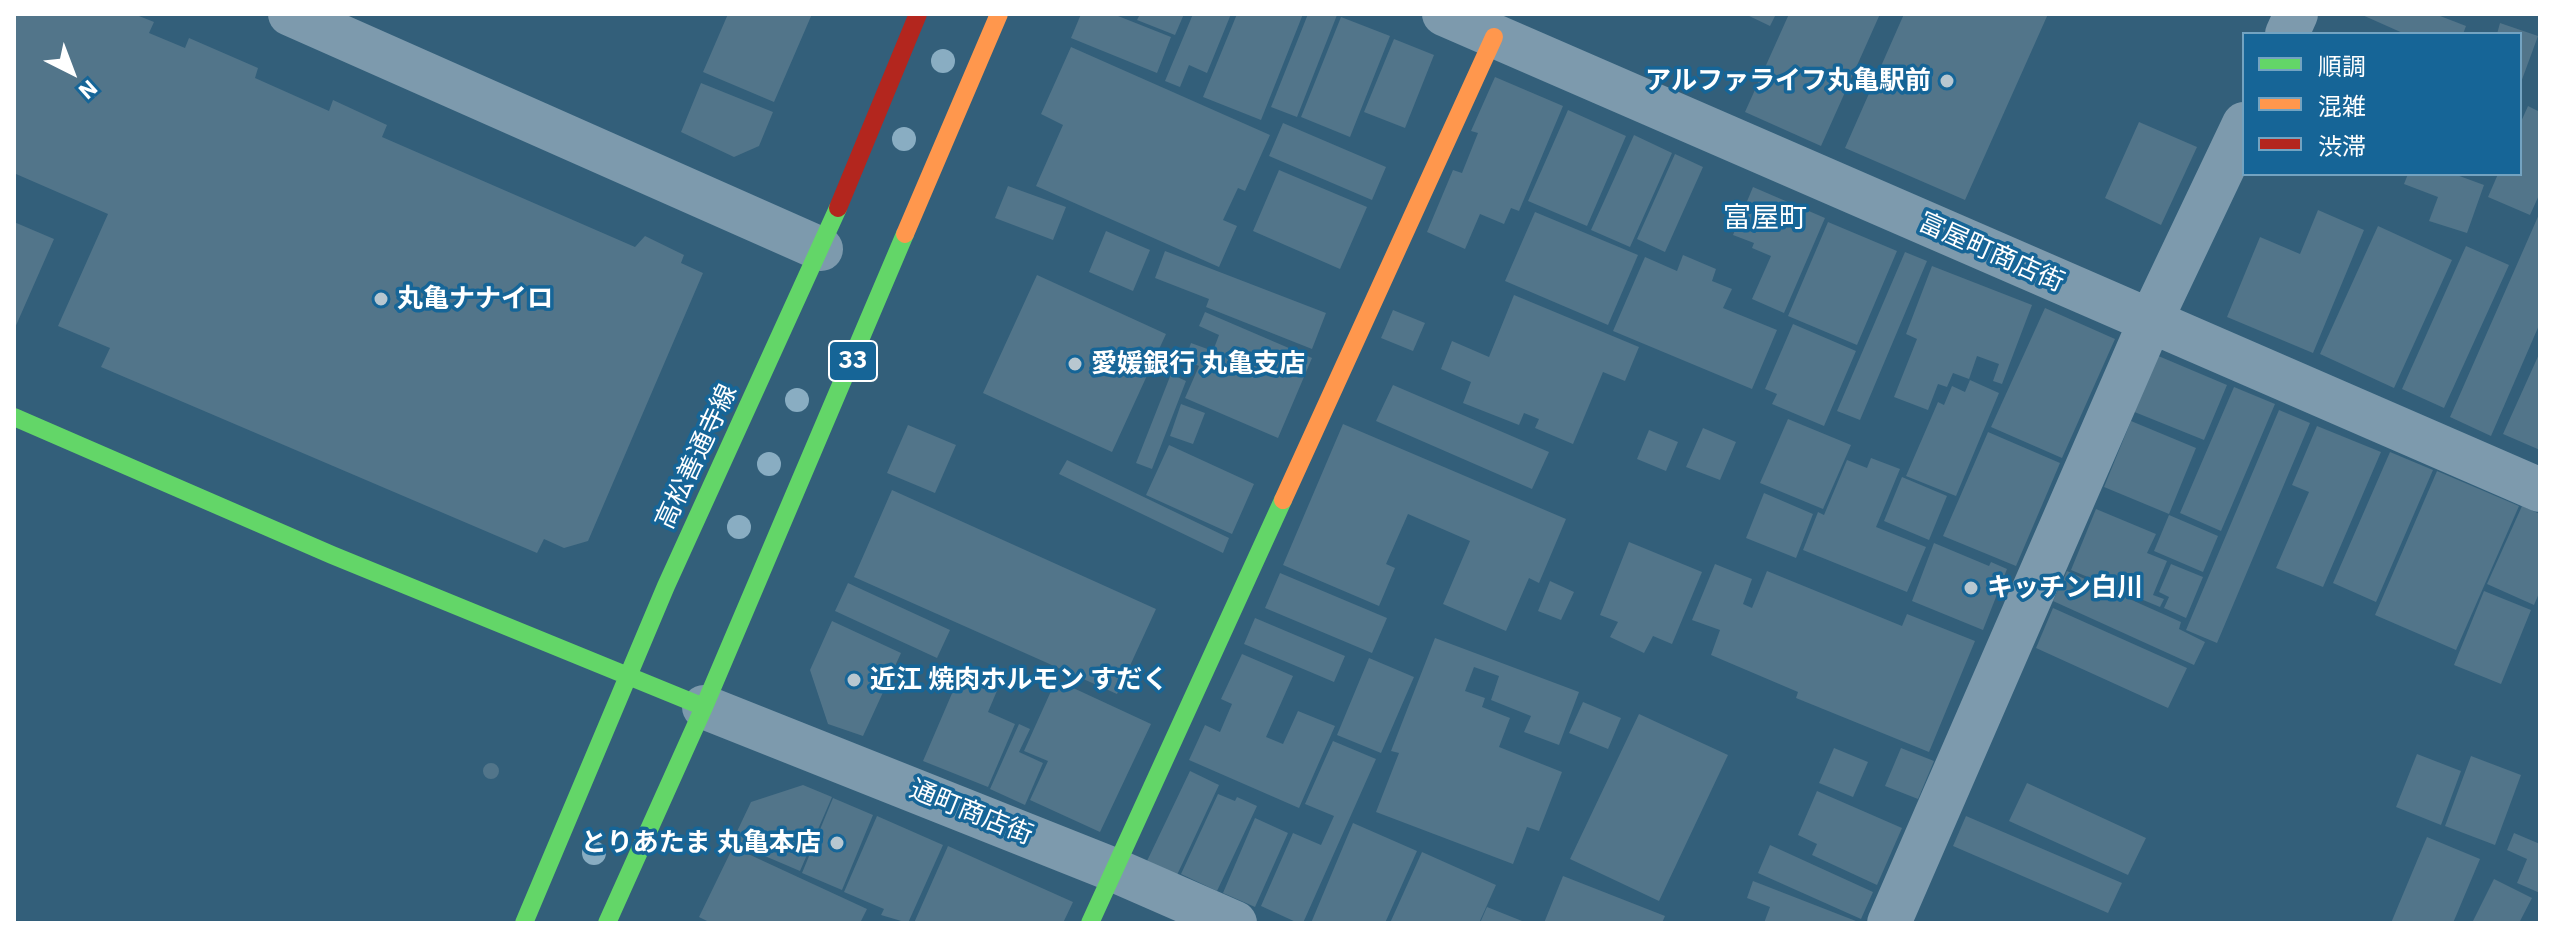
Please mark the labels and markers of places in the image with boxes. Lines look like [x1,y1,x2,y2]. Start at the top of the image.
place label: アルファライフ丸亀駅前 [1645,65,1931,97]
marker: アルファライフ丸亀駅前 [1938,72,1956,90]
place label: 丸亀ナナイロ [397,283,553,315]
marker: 丸亀ナナイロ [372,290,390,308]
place label: 愛媛銀行 丸亀支店 [1091,348,1305,380]
marker: 愛媛銀行 丸亀支店 [1066,355,1084,373]
place label: キッチン白川 [1987,572,2143,604]
marker: キッチン白川 [1962,579,1980,597]
place label: 近江 焼肉ホルモン すだく [870,664,1168,696]
marker: 近江 焼肉ホルモン すだく [845,671,863,689]
place label: とりあたま 丸亀本店 [581,827,821,859]
marker: とりあたま 丸亀本店 [828,834,846,852]

